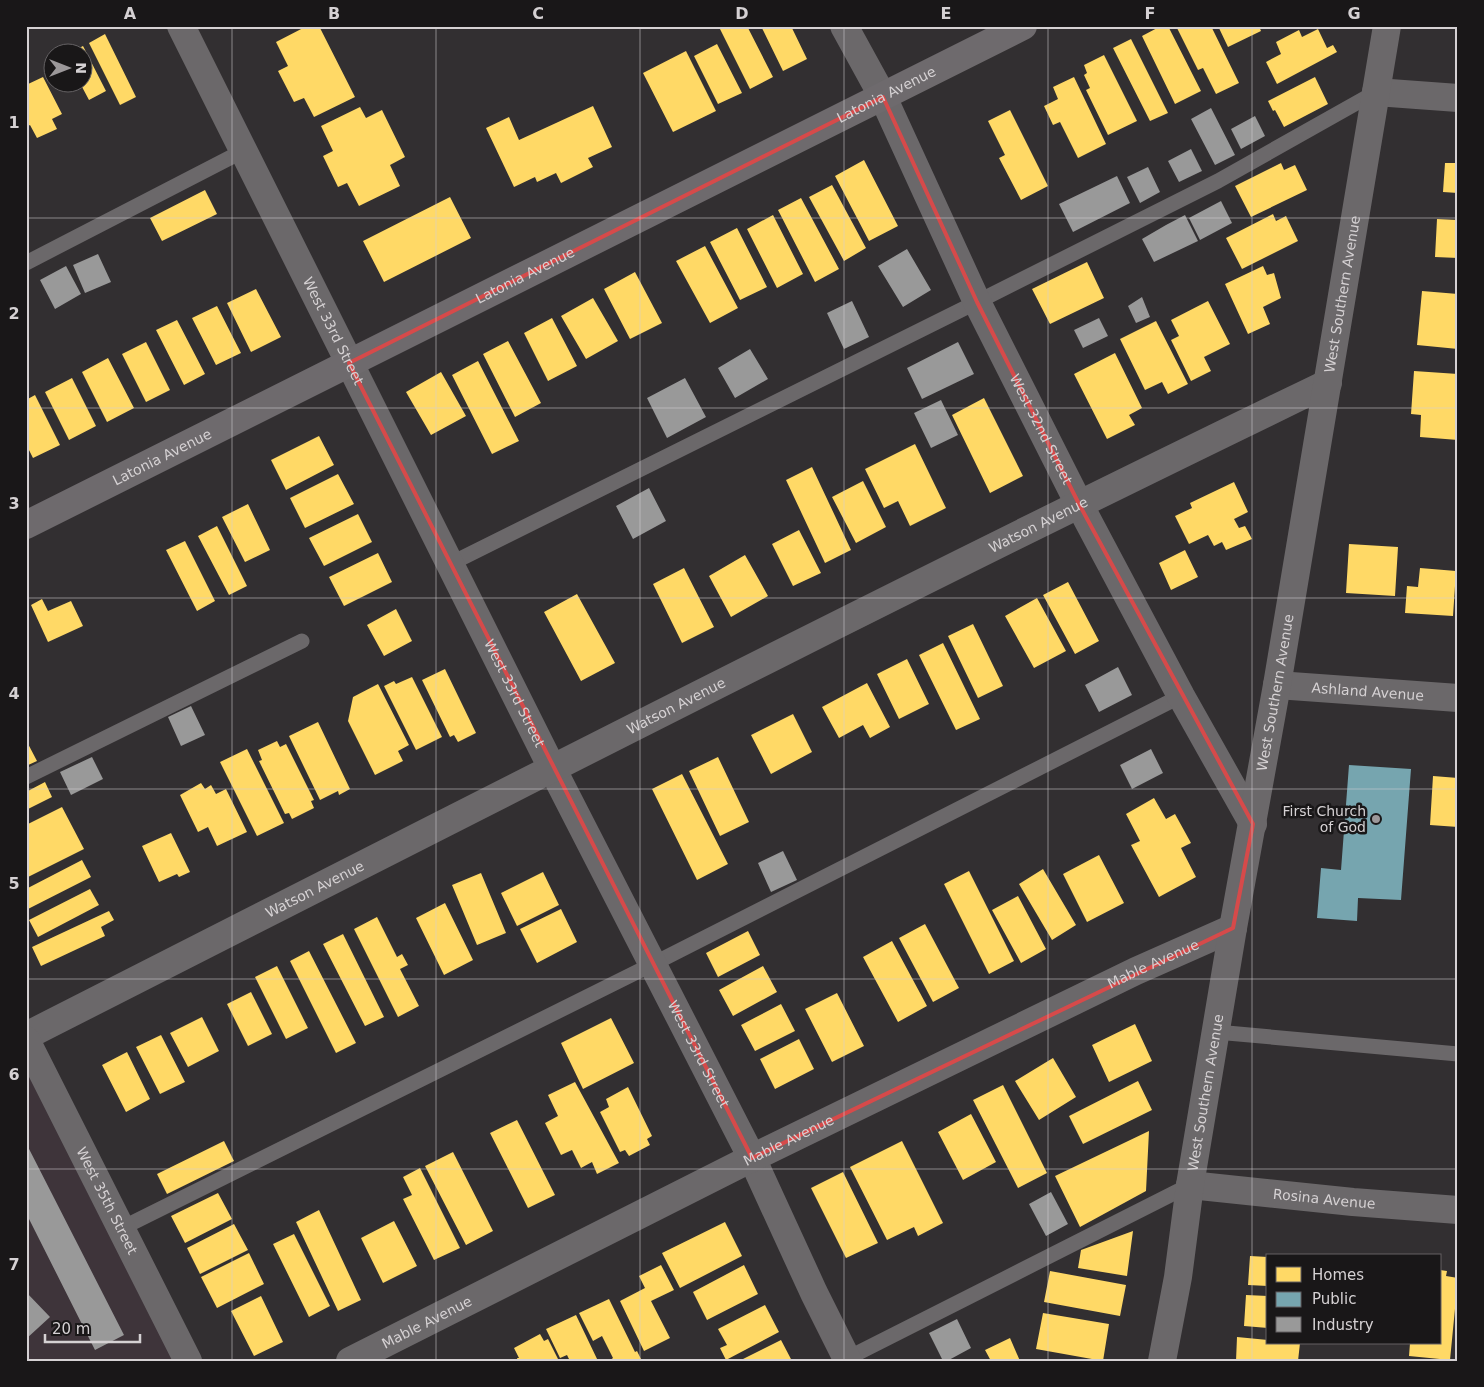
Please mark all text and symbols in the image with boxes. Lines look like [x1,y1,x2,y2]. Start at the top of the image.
text: A [124,4,137,23]
text: B [328,4,340,23]
text: C [532,4,544,23]
text: D [735,4,749,23]
text: E [941,4,951,23]
text: F [1145,4,1155,23]
text: G [1347,4,1361,23]
north arrow [42,42,92,92]
text: N [73,62,89,74]
street label: Latonia Avenue [834,63,938,126]
text: 1 [8,113,20,132]
street label: West Southern Avenue [1321,214,1363,374]
street label: Latonia Avenue [473,244,577,307]
street label: West 33rd Street [300,275,367,388]
text: 2 [8,304,20,323]
street label: West 32nd Street [1007,371,1076,487]
street label: Latonia Avenue [110,426,214,488]
text: 3 [8,494,20,513]
street label: Watson Avenue [986,494,1090,556]
street label: West Southern Avenue [1254,613,1297,772]
street label: West 33rd Street [481,637,548,750]
street label: Watson Avenue [624,674,728,737]
street label: Ashland Avenue [1311,680,1424,704]
text: 4 [8,684,20,703]
place label: First Church of God [1283,803,1366,835]
marker: First Church of God [1370,813,1382,825]
street label: Watson Avenue [263,857,367,921]
text: 5 [8,874,20,893]
street label: Mable Avenue [1105,936,1201,992]
street label: West 33rd Street [665,998,733,1111]
street label: West Southern Avenue [1184,1013,1226,1172]
text: 6 [8,1065,20,1084]
street label: Mable Avenue [741,1111,836,1169]
street label: West 35th Street [73,1144,141,1257]
street label: Rosina Avenue [1272,1186,1376,1212]
legend [1266,1254,1442,1344]
text: 7 [8,1255,20,1274]
text: Homes [1312,1266,1364,1284]
text: Public [1312,1290,1356,1308]
street label: Mable Avenue [379,1293,474,1352]
scale bar [45,1312,140,1344]
text: Industry [1312,1316,1374,1334]
text: 20 m [52,1320,90,1338]

